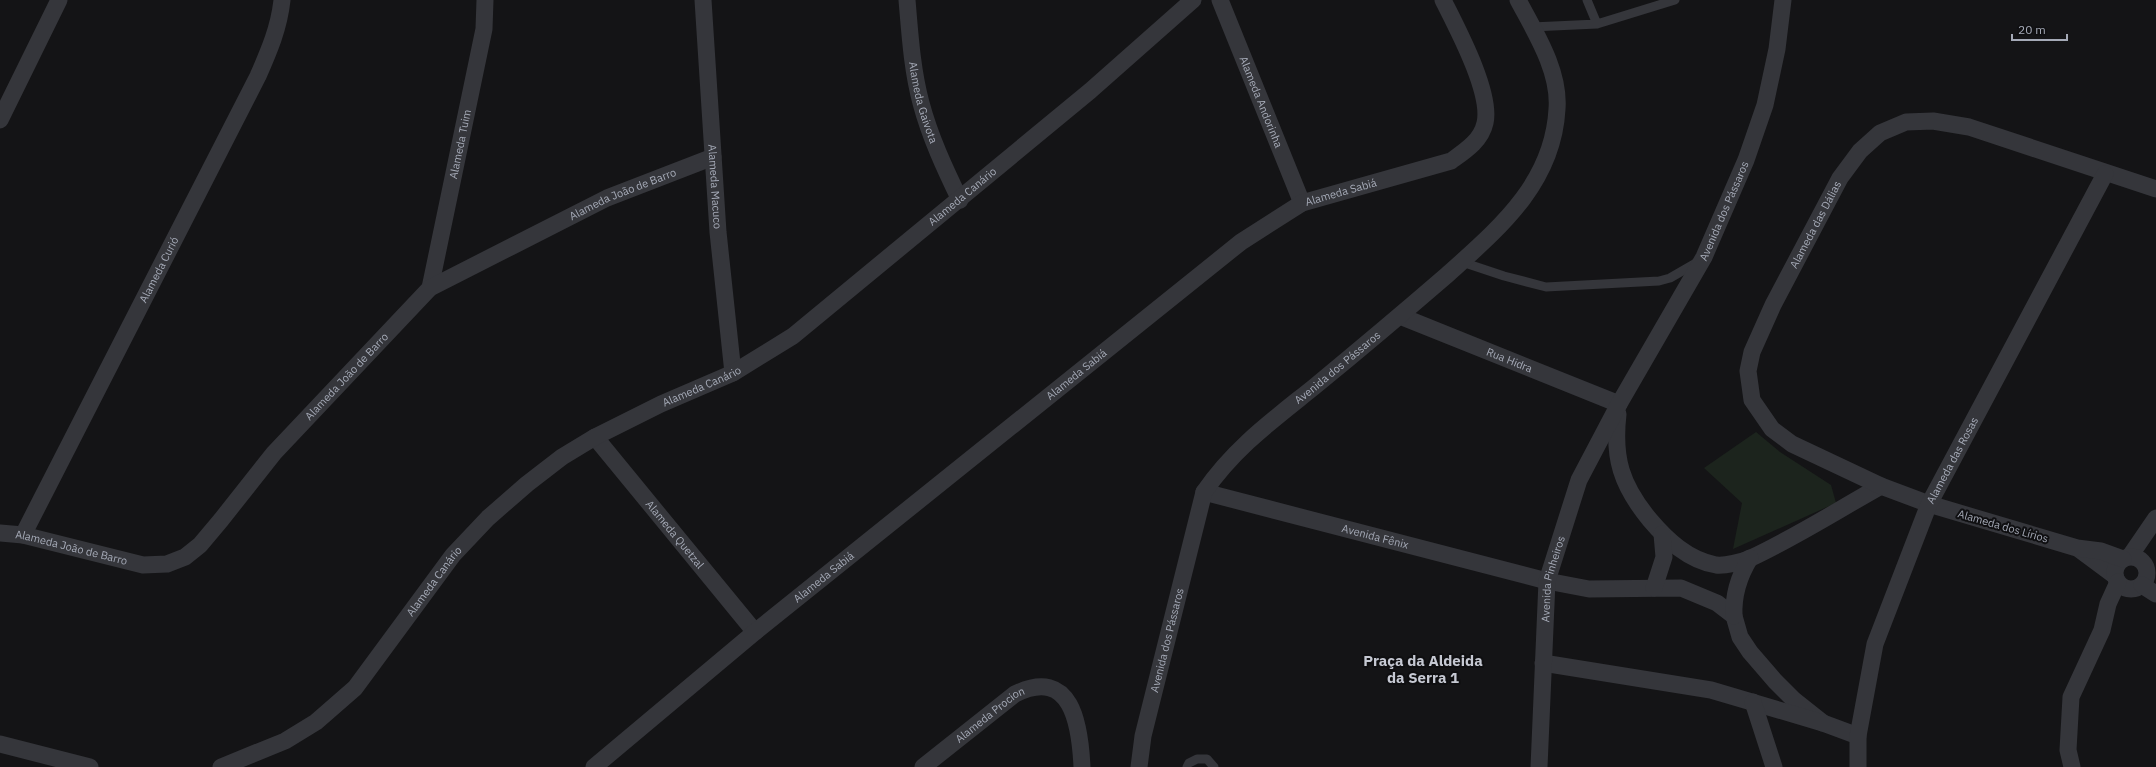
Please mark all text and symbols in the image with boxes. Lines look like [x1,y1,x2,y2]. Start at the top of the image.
scale bar [2012,16,2067,42]
text: 20 m [2018,22,2046,37]
street label: Alameda Andorinha [1236,54,1286,150]
street label: Alameda Gaivota [906,61,941,145]
street label: Alameda Tuim [446,108,474,180]
street label: Alameda Macuco [705,144,725,229]
street label: Avenida dos Pássaros [1696,159,1752,263]
street label: Alameda Canário [925,164,999,229]
street label: Alameda João de Barro [567,165,678,223]
street label: Alameda Sabiá [1303,175,1378,209]
street label: Alameda das Dálias [1787,178,1844,271]
street label: Alameda Curió [136,234,182,305]
street label: Avenida dos Pássaros [1292,328,1383,407]
street label: Alameda João de Barro [302,330,391,423]
street label: Rua Hidra [1484,344,1535,376]
street label: Alameda Sabiá [1043,346,1109,403]
street label: Alameda Canário [660,363,744,410]
street label: Alameda das Rosas [1923,415,1981,506]
street label: Alameda Quetzal [643,497,707,571]
street label: Alameda dos Lírios [1956,506,2050,546]
street label: Avenida Fênix [1340,521,1411,552]
street label: Alameda João de Barro [15,527,129,568]
street label: Avenida Pinheiros [1538,534,1568,623]
street label: Alameda Canário [403,543,465,619]
street label: Alameda Sabiá [790,548,857,606]
street label: Avenida dos Pássaros [1147,587,1187,694]
district label: Praça da Aldeida da Serra 1 [1363,651,1483,687]
street label: Alameda Procion [952,684,1027,746]

